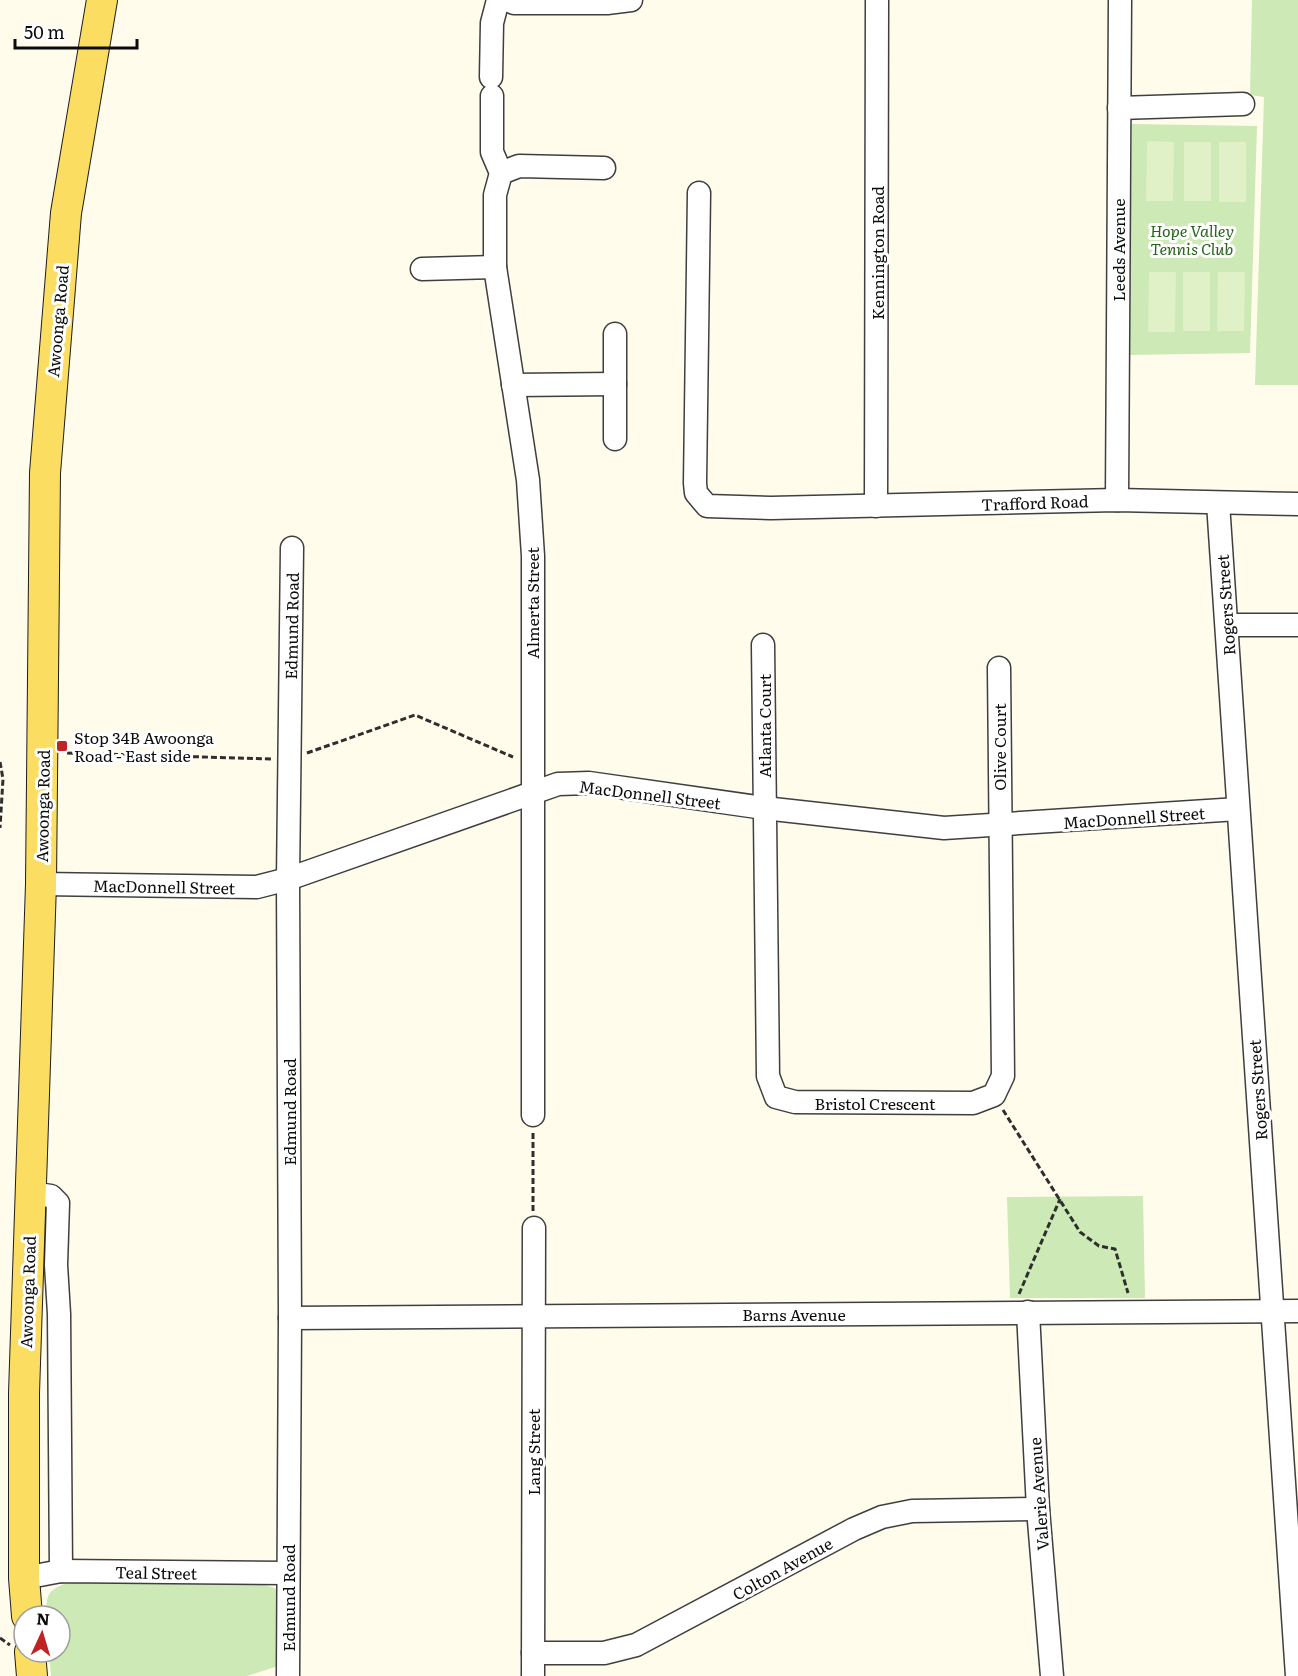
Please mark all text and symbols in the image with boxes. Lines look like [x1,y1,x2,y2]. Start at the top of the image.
scale bar [15,12,136,50]
text: 50 m [24,18,65,45]
street label: Kennington Road [865,186,889,320]
street label: Leeds Avenue [1106,198,1130,302]
park label: Hope Valley Tennis Club [1150,218,1234,260]
street label: Awoonga Road [40,264,74,378]
street label: Trafford Road [981,488,1089,516]
street label: Almerta Street [520,546,544,659]
street label: Rogers Street [1209,553,1240,656]
street label: Edmund Road [278,572,304,680]
street label: Atlanta Court [752,673,776,778]
street label: Olive Court [987,703,1011,791]
place label: Stop 34B Awoonga Road - East side [74,725,214,767]
marker: Stop 34B Awoonga Road - East side [55,739,69,753]
street label: Awoonga Road [29,749,55,863]
street label: MacDonnell Street [578,773,723,815]
street label: MacDonnell Street [1062,800,1206,834]
street label: MacDonnell Street [93,873,236,899]
street label: Rogers Street [1241,1038,1272,1141]
street label: Edmund Road [277,1058,301,1166]
street label: Bristol Crescent [814,1091,936,1115]
street label: Awoonga Road [13,1235,41,1349]
street label: Barns Avenue [742,1302,846,1326]
street label: Lang Street [521,1408,545,1496]
street label: Valerie Avenue [1022,1437,1054,1551]
street label: Colton Avenue [728,1531,836,1605]
street label: Edmund Road [276,1544,300,1652]
street label: Teal Street [115,1559,198,1585]
north arrow [12,1604,72,1664]
text: N [36,1606,51,1630]

